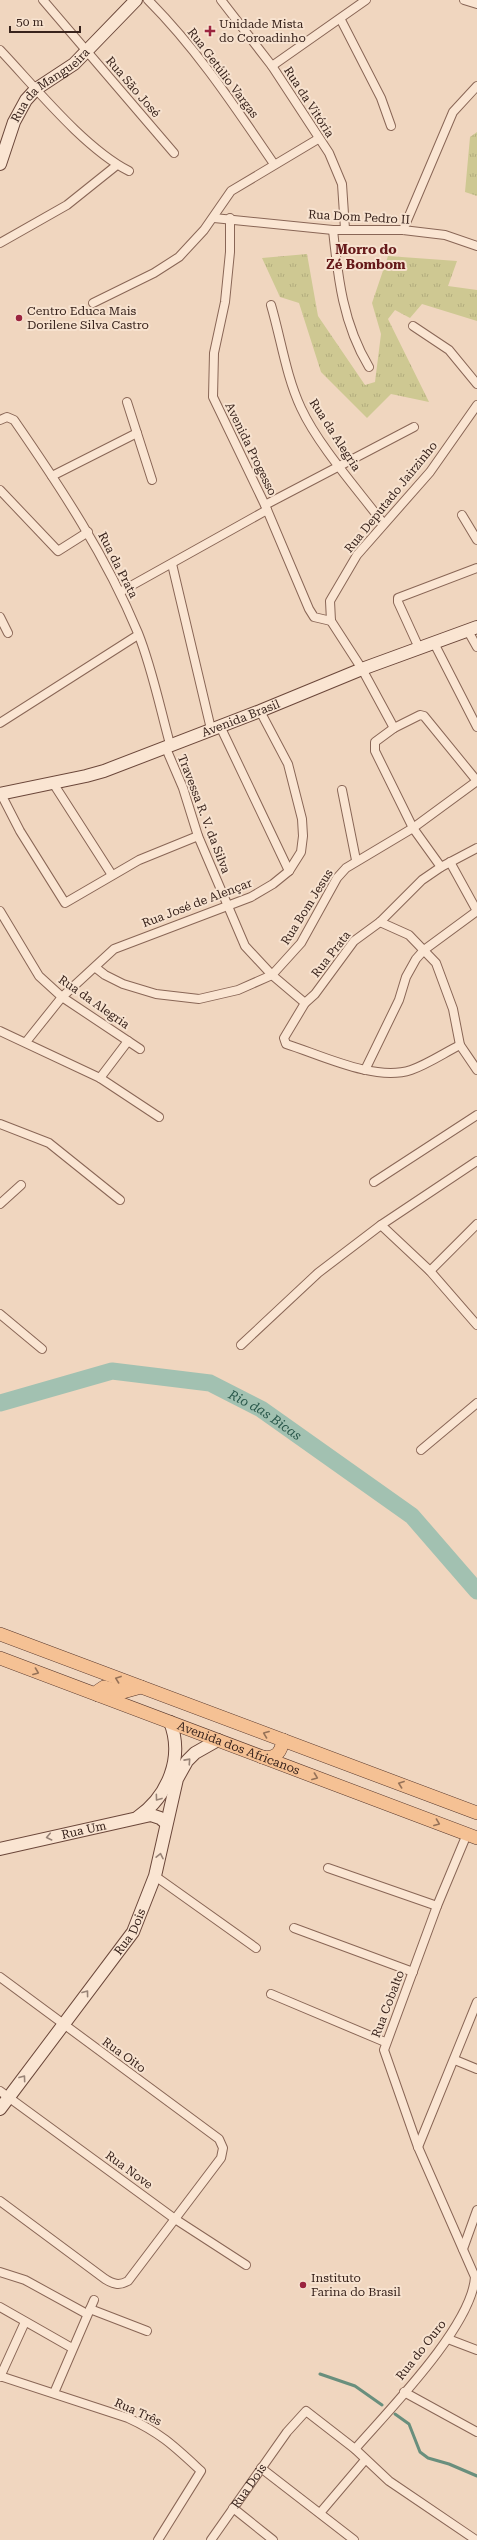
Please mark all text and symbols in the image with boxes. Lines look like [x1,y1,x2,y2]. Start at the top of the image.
scale bar [10,8,80,34]
text: 50 m [16,15,43,29]
place label: Unidade Mista do Coroadinho [219,17,306,45]
street label: Rua Getúlio Vargas [185,25,262,121]
marker: Unidade Mista do Coroadinho [204,25,216,37]
street label: Rua da Mangueira [8,45,93,125]
street label: Rua São José [103,54,163,120]
street label: Rua da Vitória [281,64,337,140]
street label: Rua Dom Pedro II [308,207,410,227]
district label: Morro do Zé Bombom [326,242,406,272]
place label: Centro Educa Mais Dorilene Silva Castro [27,304,149,332]
marker: Centro Educa Mais Dorilene Silva Castro [14,313,24,323]
street label: Rua da Alegria [306,396,364,474]
street label: Avenida Progesso [222,400,280,498]
street label: Rua Deputado Jairzinho [342,439,440,555]
street label: Rua da Prata [95,530,141,601]
street label: Avenida Brasil [200,697,282,740]
street label: Travessa R. V. da Silva [175,752,233,876]
street label: Rua Bom Jesus [278,866,336,947]
street label: Rua José de Alençar [140,876,254,930]
street label: Rua Prata [309,928,354,980]
street label: Rua da Alegria [56,972,133,1032]
water label: Rio das Bicas [226,1386,305,1443]
one-way arrow [33,1667,40,1675]
one-way arrow [115,1675,122,1683]
street label: Avenida dos Africanos [175,1719,302,1778]
one-way arrow [263,1730,270,1738]
one-way arrow [183,1758,191,1766]
one-way arrow [312,1772,319,1780]
one-way arrow [398,1781,405,1789]
one-way arrow [155,1794,163,1801]
street label: Rua Um [60,1818,108,1842]
one-way arrow [433,1818,440,1826]
one-way arrow [45,1833,52,1841]
one-way arrow [155,1853,163,1859]
street label: Rua Dois [111,1907,149,1958]
street label: Rua Cobalto [369,1968,407,2040]
one-way arrow [81,1991,88,1998]
street label: Rua Oito [100,2035,148,2075]
one-way arrow [18,2075,25,2082]
street label: Rua Nove [103,2148,156,2192]
place label: Instituto Farina do Brasil [311,2271,401,2299]
marker: Instituto Farina do Brasil [298,2280,308,2290]
street label: Rua do Ouro [393,2317,449,2383]
street label: Rua Três [112,2395,164,2429]
street label: Rua Dois [228,2461,270,2511]

